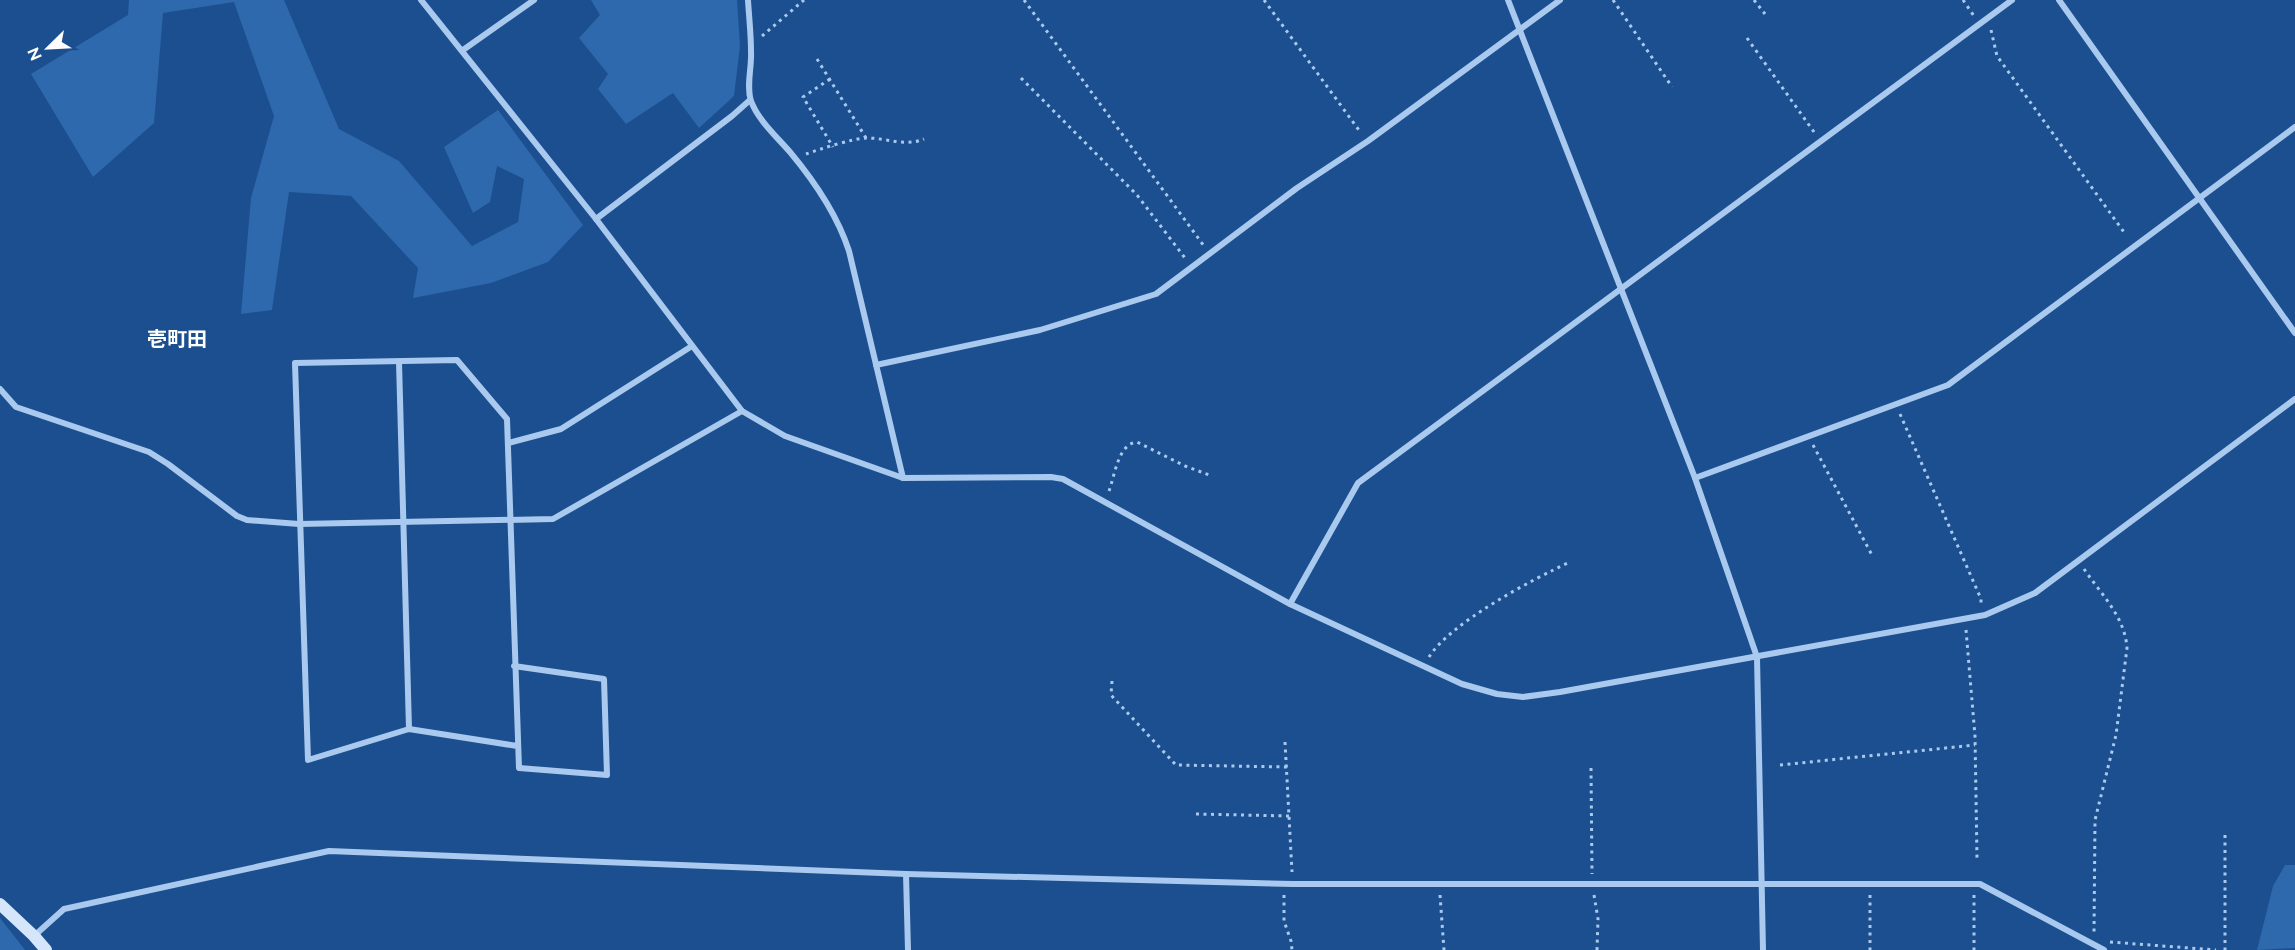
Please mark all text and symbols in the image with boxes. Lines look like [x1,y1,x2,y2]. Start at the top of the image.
north arrow [18,18,78,78]
text: N [24,44,46,63]
district label: 壱町田 [147,327,207,351]

